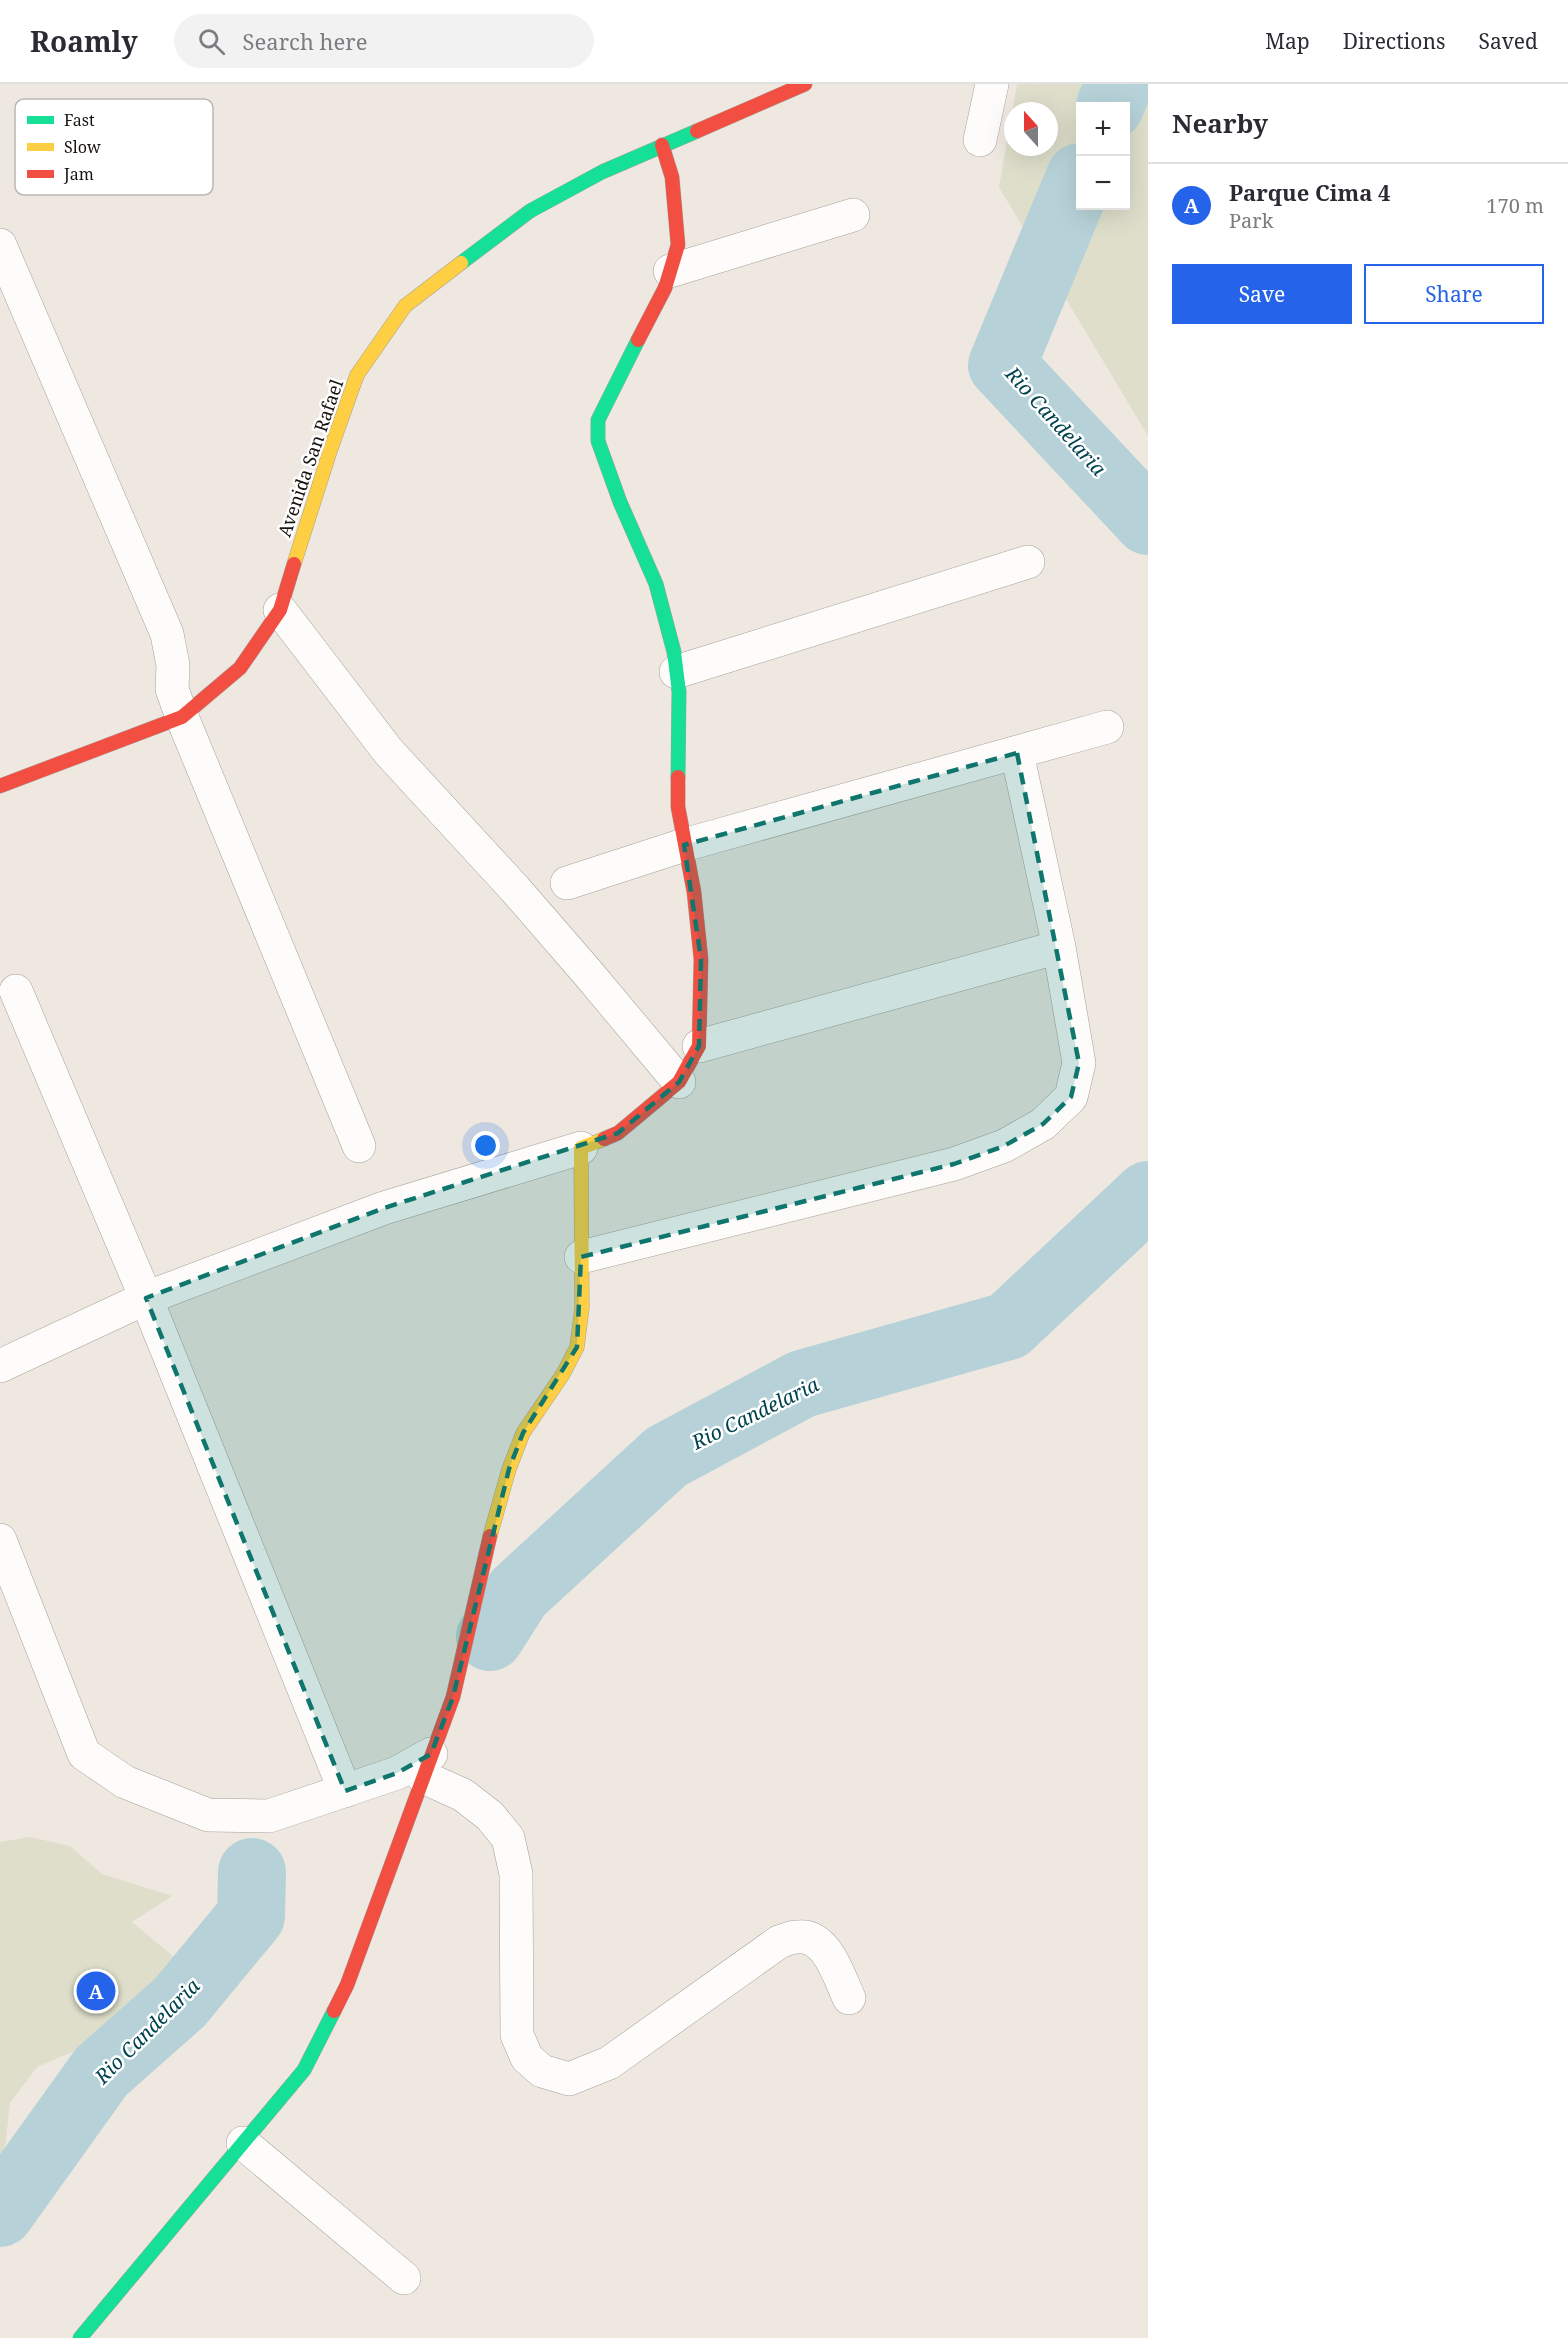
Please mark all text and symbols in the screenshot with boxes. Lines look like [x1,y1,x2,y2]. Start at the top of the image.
search box [174,14,594,68]
text: Roamly [30,22,138,60]
icon: search [195,25,228,58]
text: Search here [243,26,367,56]
text: Map [1265,27,1310,55]
text: Directions [1343,27,1445,55]
text: Saved [1478,27,1538,55]
legend [15,99,213,195]
north arrow [1004,102,1058,156]
map controls [1076,102,1130,210]
button: + [1076,102,1130,156]
text: Nearby [1172,105,1268,141]
text: Fast [64,109,95,131]
text: Slow [64,136,101,158]
button: − [1076,156,1130,210]
text: Jam [63,163,94,185]
text: Parque Cima 4 [1229,177,1390,207]
text: A [1184,192,1199,219]
text: 170 m [1486,192,1544,219]
text: Park [1229,207,1273,234]
button: Save [1172,264,1352,324]
button: Share [1364,264,1544,324]
water label: Rio Candelaria [999,360,1113,482]
street label: Avenida San Rafael [272,376,348,540]
your location [471,1131,500,1160]
water label: Rio Candelaria [686,1370,823,1456]
pin: A [76,1968,116,2014]
water label: Rio Candelaria [88,1972,206,2090]

